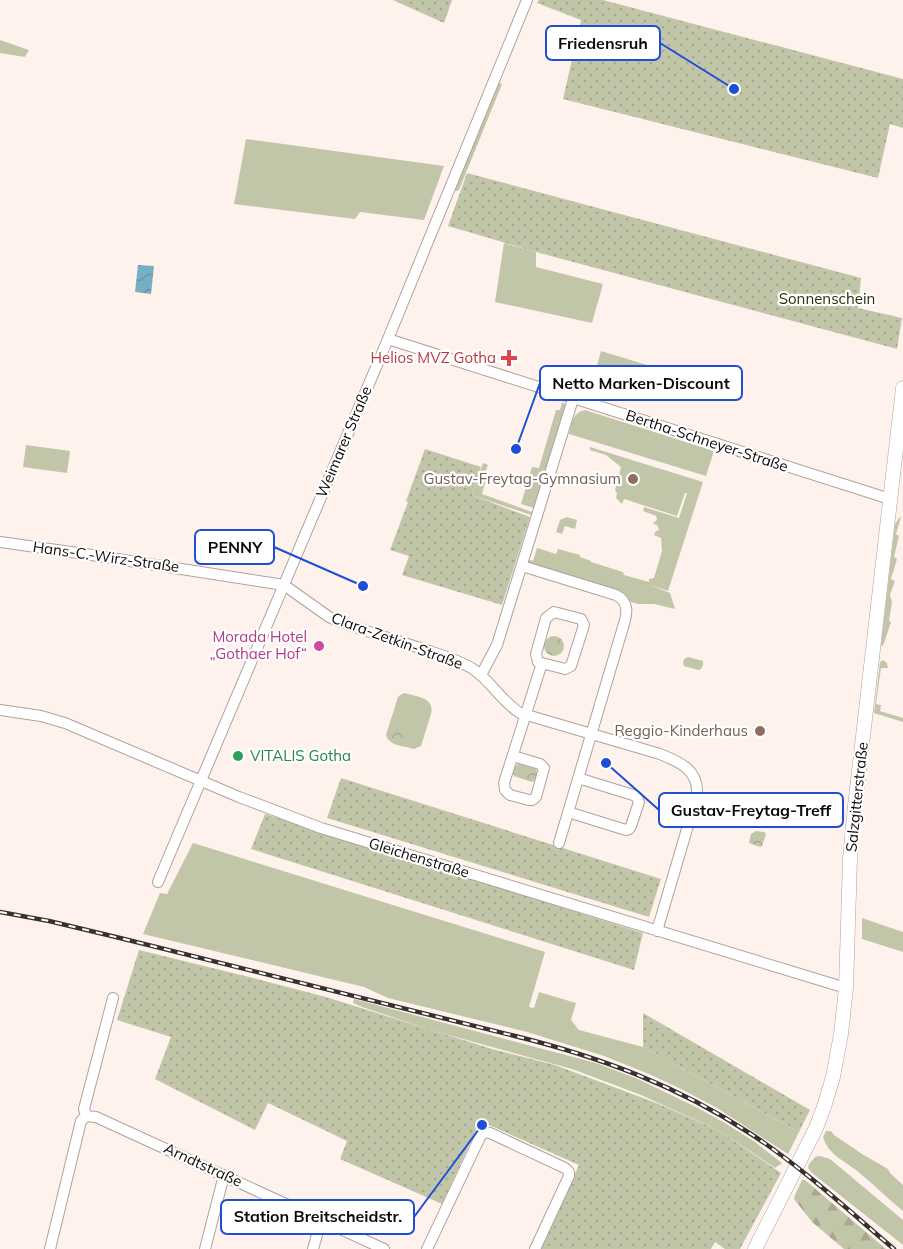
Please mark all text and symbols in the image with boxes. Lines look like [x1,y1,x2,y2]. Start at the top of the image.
callout: Friedensruh [546,26,660,60]
text: Friedensruh [558,33,648,53]
park label: Sonnenschein [779,289,875,308]
place label: Helios MVZ Gotha [371,348,496,367]
marker: Helios MVZ Gotha [500,349,518,367]
callout: Netto Marken-Discount [540,366,742,400]
text: Netto Marken-Discount [552,373,730,393]
street label: Weimarer Straße [312,383,376,500]
street label: Bertha-Schneyer-Straße [624,405,791,476]
place label: Gustav-Freytag-Gymnasium [424,469,621,488]
marker: Gustav-Freytag-Gymnasium [626,472,640,486]
callout: PENNY [195,530,274,564]
street label: Hans-C.-Wirz-Straße [32,537,181,576]
text: PENNY [208,537,263,557]
street label: Clara-Zetkin-Straße [329,608,466,673]
place label: Morada Hotel „Gothaer Hof“ [210,627,307,663]
marker: Morada Hotel „Gothaer Hof“ [312,639,326,653]
place label: Reggio-Kinderhaus [614,721,748,740]
marker: Reggio-Kinderhaus [753,724,767,738]
street label: Salzgitterstraße [841,741,872,853]
place label: VITALIS Gotha [250,746,351,765]
marker: VITALIS Gotha [231,749,245,763]
callout: Gustav-Freytag-Treff [659,793,843,827]
text: Gustav-Freytag-Treff [671,800,832,820]
street label: Gleichenstraße [367,833,472,882]
street label: Arndtstraße [161,1138,245,1191]
callout: Station Breitscheidstr. [221,1200,414,1234]
text: Station Breitscheidstr. [234,1206,402,1226]

